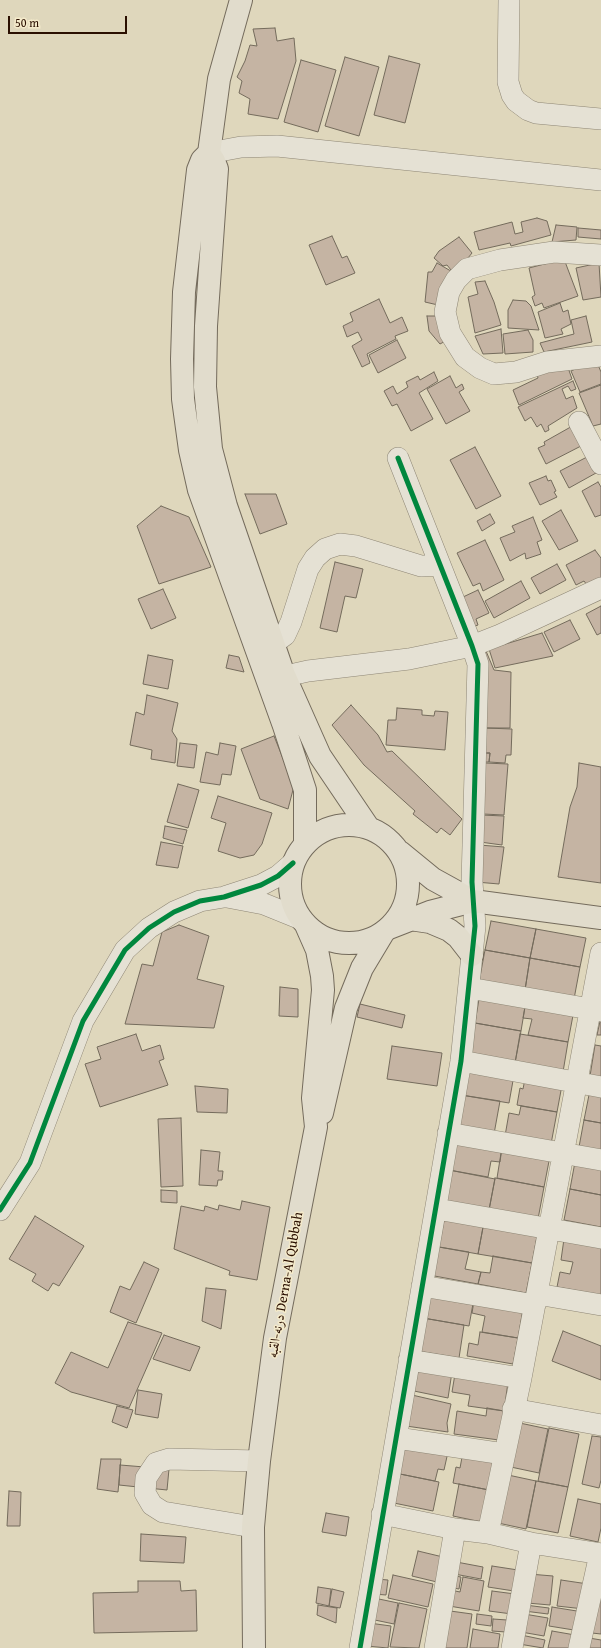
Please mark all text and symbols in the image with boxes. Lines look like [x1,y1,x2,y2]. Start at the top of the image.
scale bar [10,8,129,34]
text: 50 m [15,14,39,31]
street label: درنه-القبه Derna-Al Qubbah [265,1211,307,1359]

